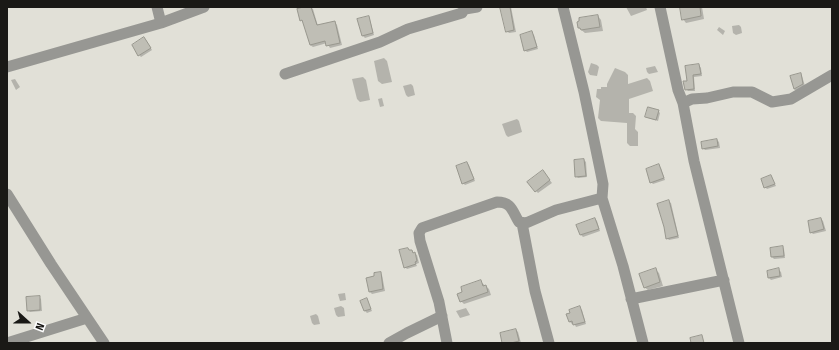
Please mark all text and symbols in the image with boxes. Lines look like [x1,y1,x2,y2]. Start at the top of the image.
north arrow [8,302,48,342]
text: N [32,321,47,332]

